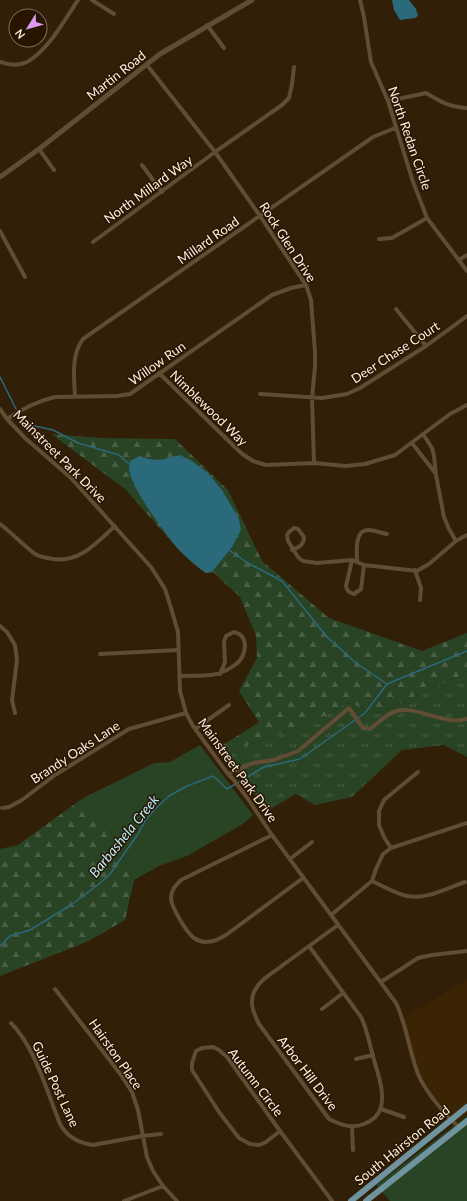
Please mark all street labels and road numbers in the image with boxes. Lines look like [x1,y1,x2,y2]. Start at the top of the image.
street label: Martin Road [83,47,149,103]
street label: North Redan Circle [385,84,435,192]
street label: North Millard Way [101,151,196,226]
street label: Rock Glen Drive [256,199,320,285]
street label: Millard Road [174,213,242,267]
street label: Deer Chase Court [348,317,442,387]
street label: Willow Run [126,338,188,388]
street label: Nimblewood Way [167,367,251,449]
street label: Mainstreet Park Drive [10,406,110,506]
street label: Mainstreet Park Drive [195,715,281,825]
street label: Brandy Oaks Lane [27,717,123,787]
street label: Hairston Place [86,1016,146,1092]
street label: Arbor Hill Drive [275,1033,341,1114]
street label: Guide Post Lane [29,1039,83,1130]
street label: Autumn Circle [225,1045,287,1119]
street label: South Hairston Road [351,1102,453,1188]

